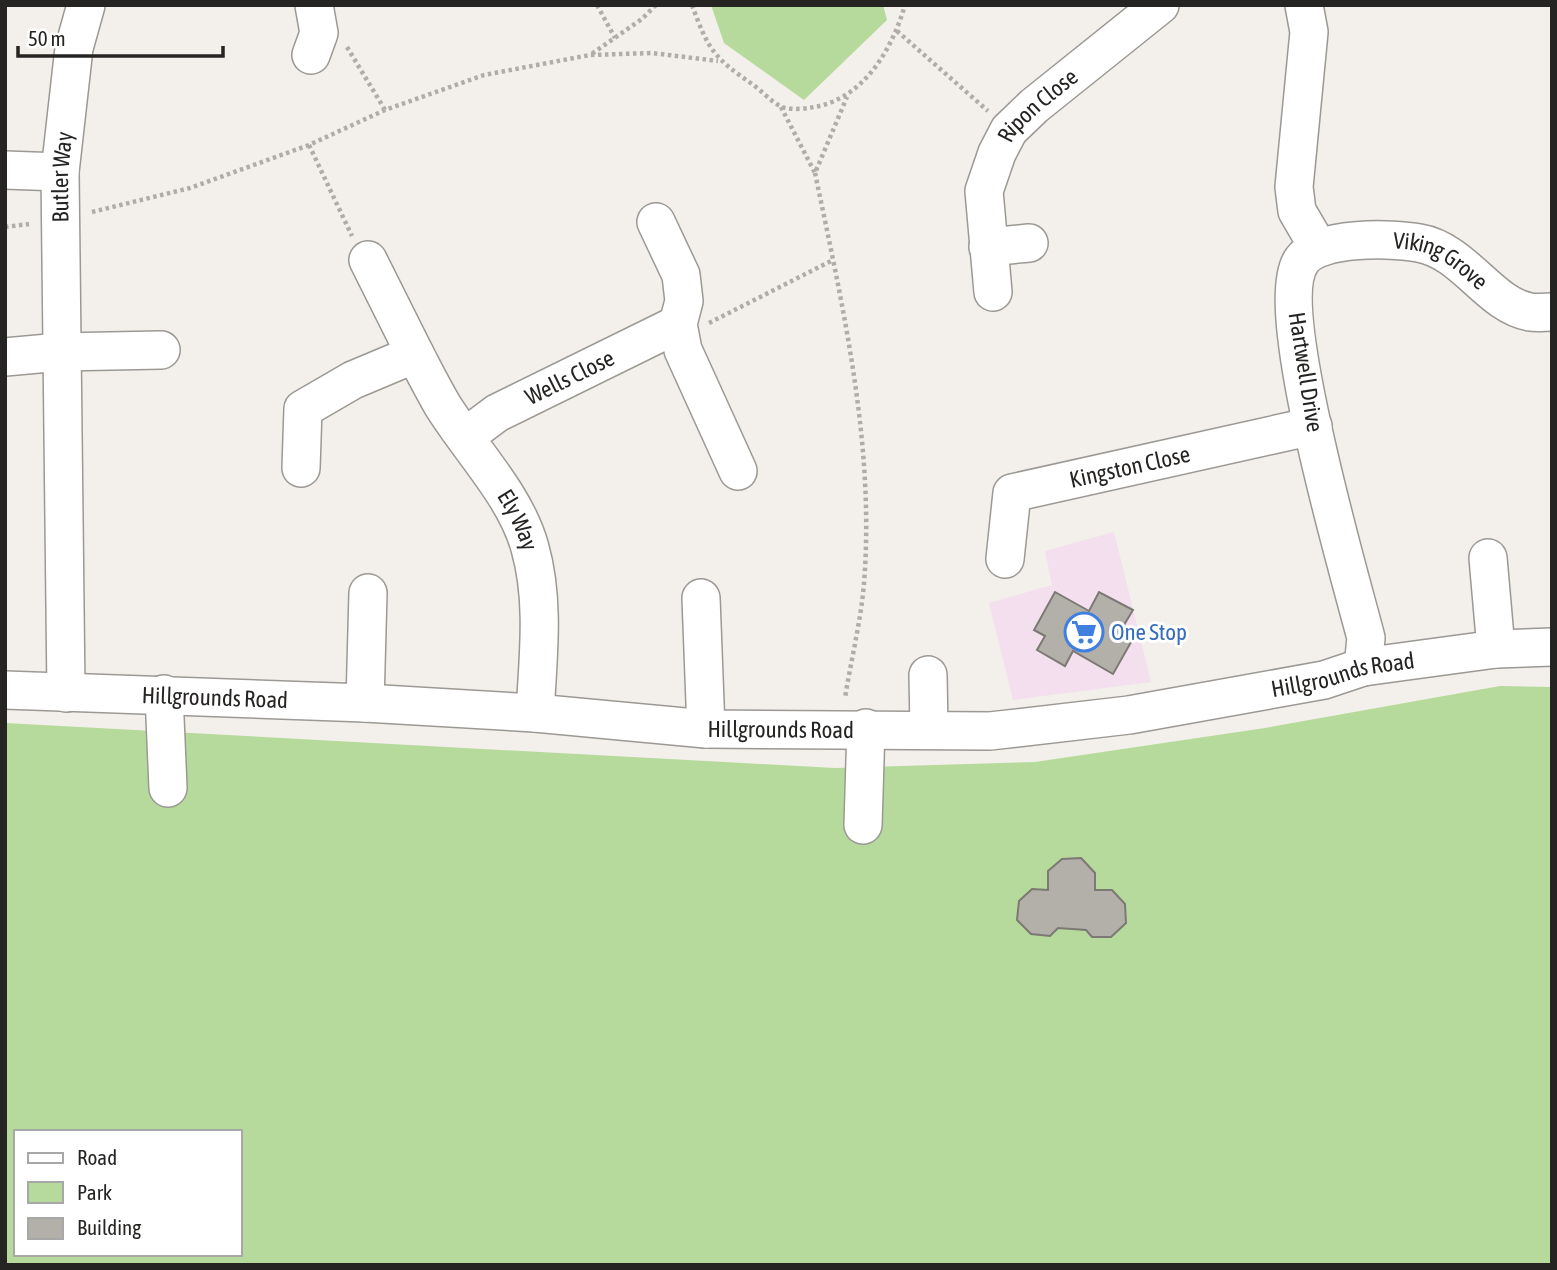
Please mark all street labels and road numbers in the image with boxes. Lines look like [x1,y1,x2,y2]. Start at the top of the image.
street label: Ripon Close [992,63,1083,146]
street label: Butler Way [47,130,77,223]
street label: Viking Grove [1392,227,1493,295]
street label: Hartwell Drive [1284,310,1328,434]
street label: Wells Close [521,345,618,410]
street label: Kingston Close [1067,441,1193,493]
street label: Ely Way [492,485,543,553]
street label: Hillgrounds Road [1269,647,1416,702]
street label: Hillgrounds Road [141,682,288,713]
street label: Hillgrounds Road [707,716,854,743]

